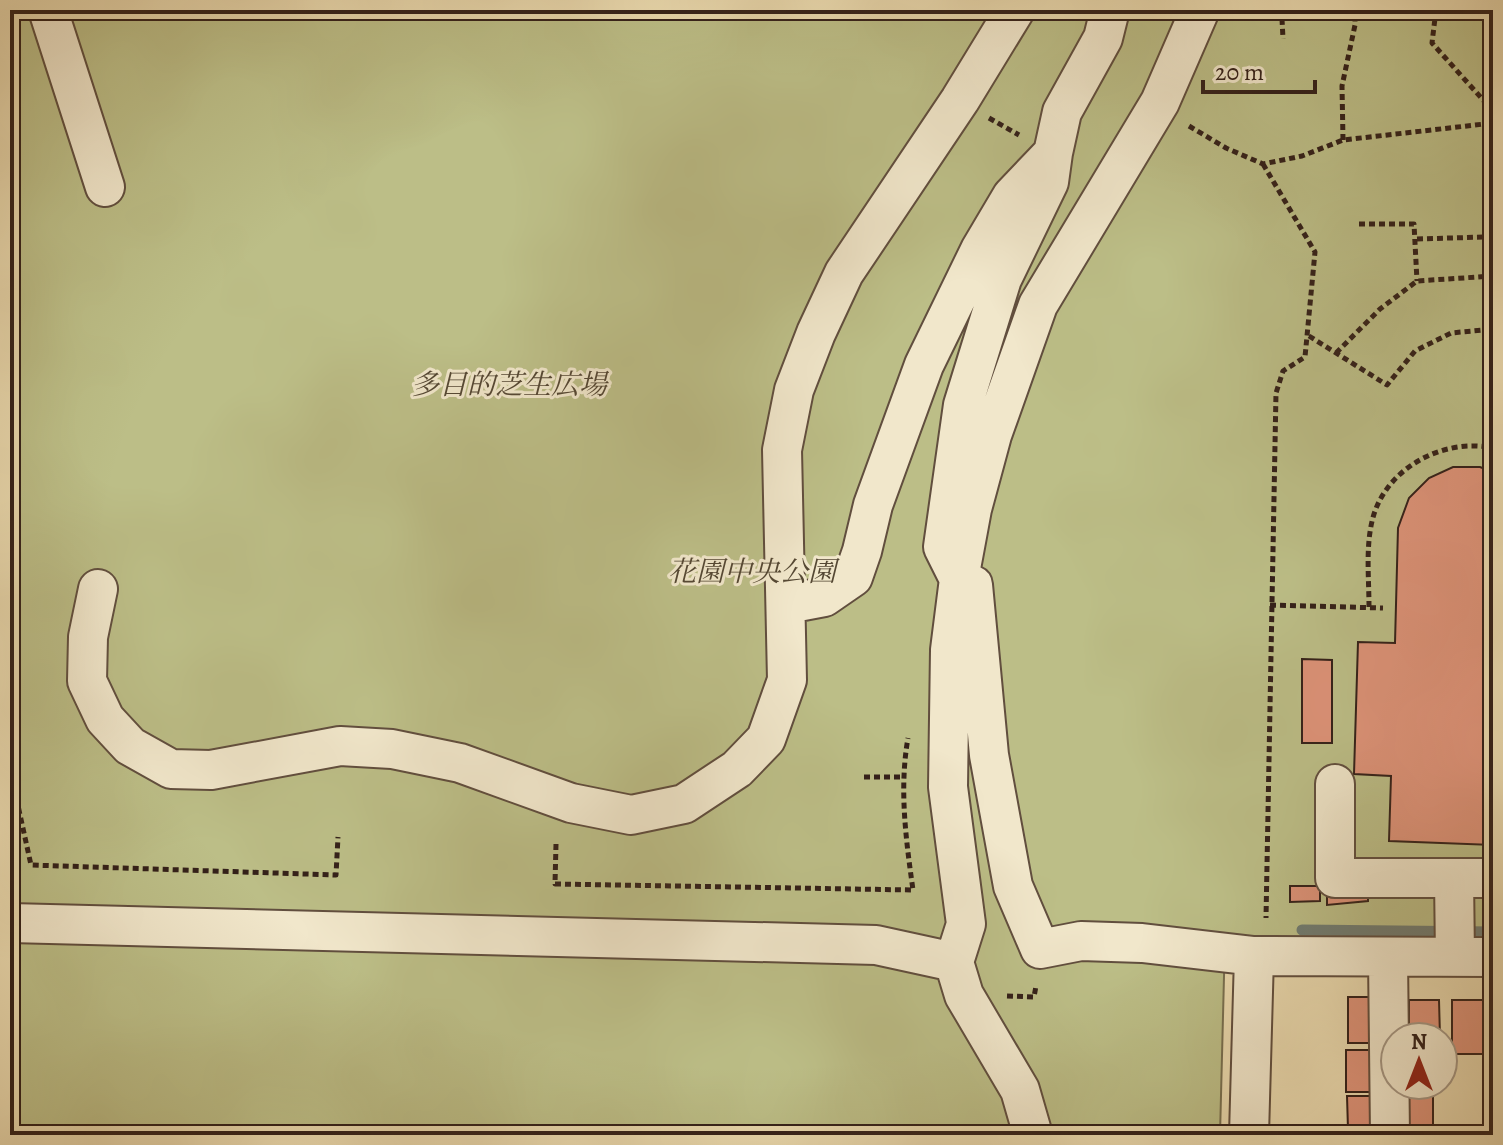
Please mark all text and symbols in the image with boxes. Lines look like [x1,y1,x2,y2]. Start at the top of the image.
scale bar [1203,44,1315,94]
text: 20 m [1215,56,1264,88]
park label: 多目的芝生広場 [411,366,610,404]
park label: 花園中央公園 [668,553,840,591]
north arrow [1379,1021,1459,1101]
text: N [1411,1027,1427,1057]

